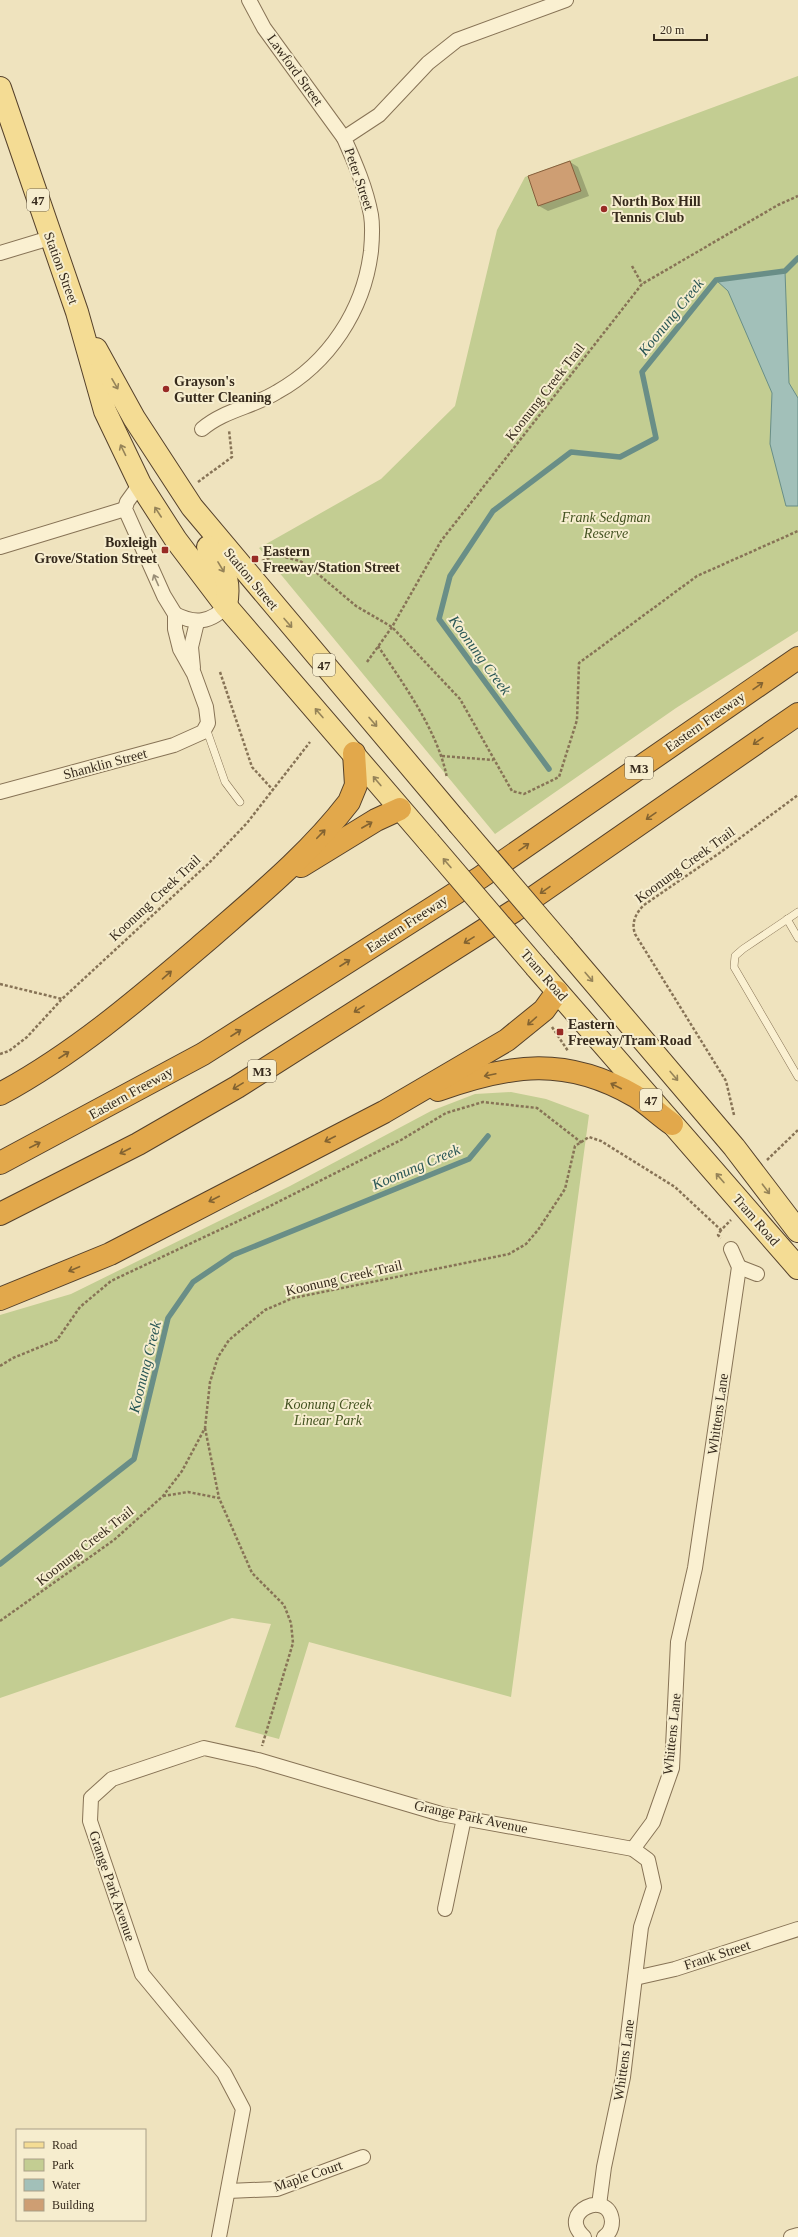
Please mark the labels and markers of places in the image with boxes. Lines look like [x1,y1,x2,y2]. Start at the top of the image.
place label: North Box Hill Tennis Club [612,194,701,225]
marker: North Box Hill Tennis Club [599,204,609,214]
place label: Grayson's Gutter Cleaning [174,374,271,405]
marker: Grayson's Gutter Cleaning [161,384,171,394]
place label: Boxleigh Grove/Station Street [34,535,157,566]
place label: Eastern Freeway/Station Street [263,544,400,575]
marker: Boxleigh Grove/Station Street [160,545,170,555]
marker: Eastern Freeway/Station Street [250,554,260,564]
place label: Eastern Freeway/Tram Road [568,1017,692,1048]
marker: Eastern Freeway/Tram Road [555,1027,565,1037]

